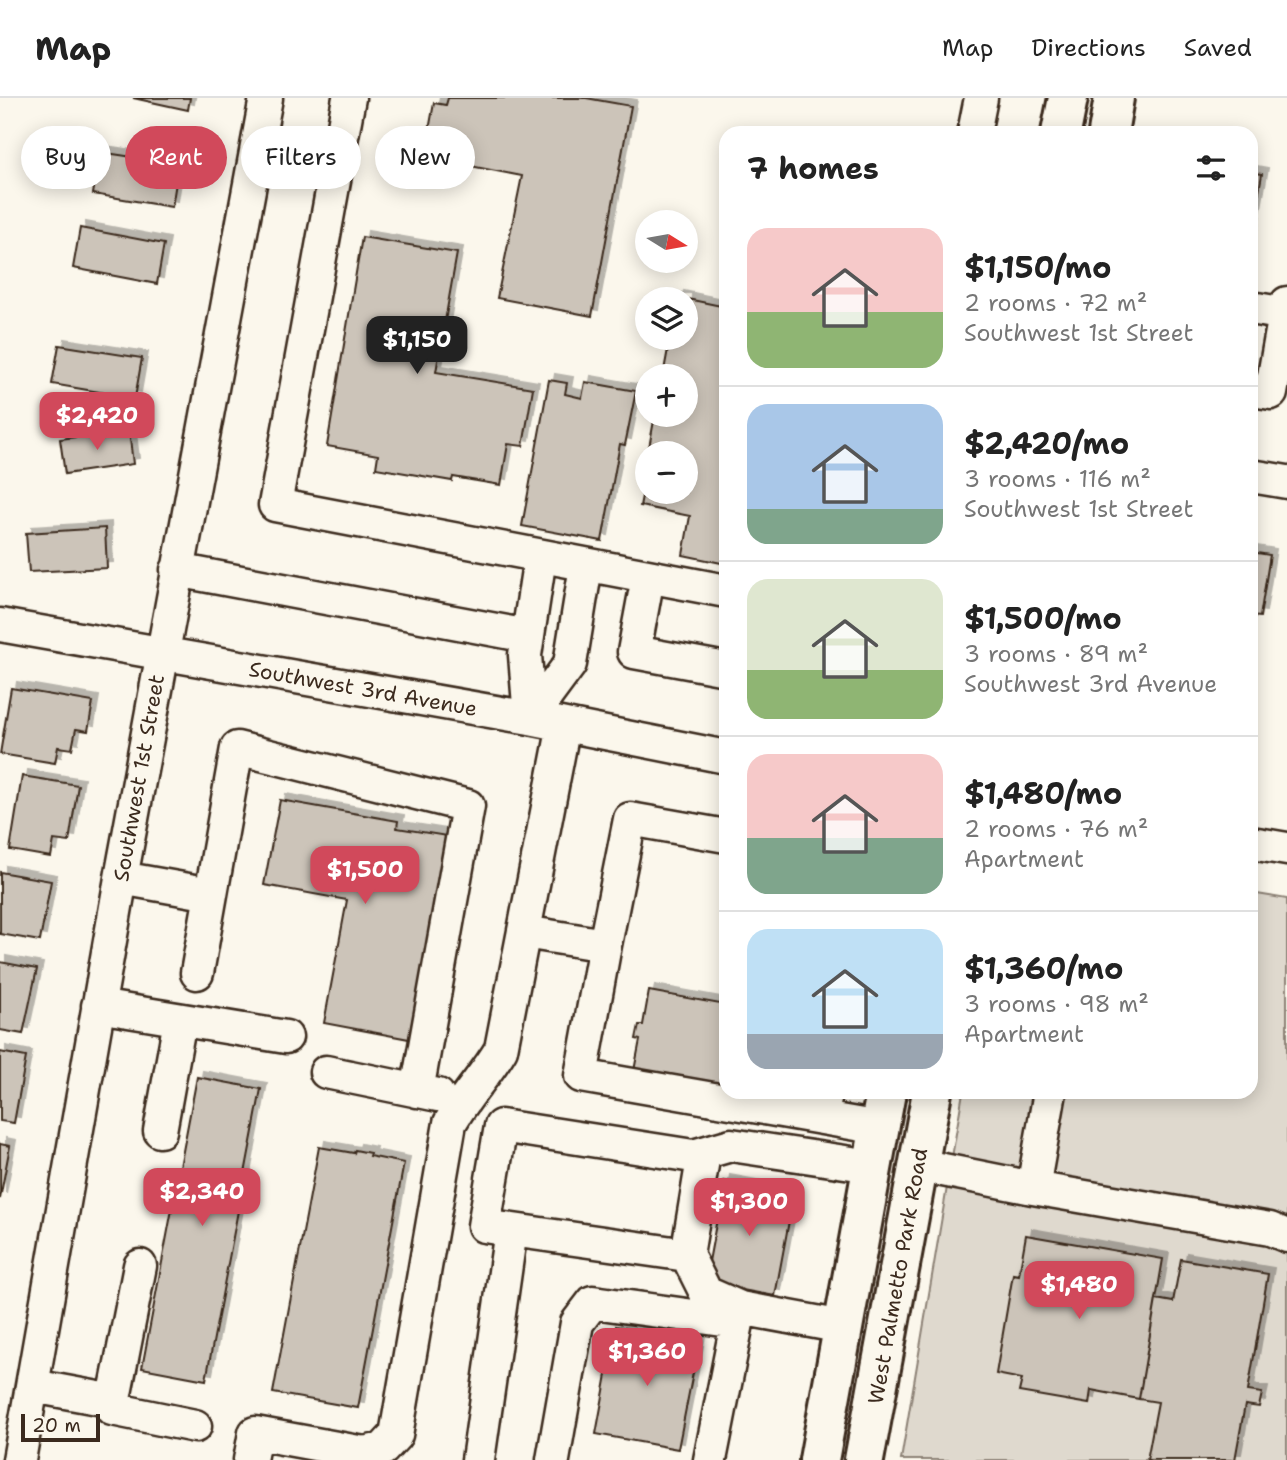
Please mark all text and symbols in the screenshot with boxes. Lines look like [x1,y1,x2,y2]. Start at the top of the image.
text: Map [35,26,111,71]
text: Map [942,32,993,64]
text: Directions [1031,32,1146,64]
text: Saved [1184,32,1252,64]
chip: Buy [21,126,111,189]
chip: Rent [125,126,227,189]
chip: Filters [241,126,361,189]
chip: New [375,126,475,189]
text: 7 homes [747,148,879,189]
icon: filters [1192,149,1230,187]
north arrow [635,210,698,273]
map controls [635,210,698,504]
text: $1,150/mo [964,247,1111,288]
icon: home [803,256,887,340]
button: layers [635,287,698,350]
text: 2 rooms · 72 m² [964,288,1147,318]
pin: $1,150 [360,316,474,376]
text: Southwest 1st Street [964,318,1194,348]
text: $1,150 [382,324,452,354]
button: + [635,364,698,427]
pin: $2,420 [40,392,154,452]
text: $2,420 [56,400,138,430]
text: $2,420/mo [964,423,1129,464]
icon: home [803,432,887,516]
button: − [635,441,698,504]
text: 3 rooms · 116 m² [964,464,1151,494]
text: Southwest 1st Street [964,494,1194,524]
text: $1,500/mo [964,598,1122,639]
icon: home [803,607,887,691]
text: 3 rooms · 89 m² [964,639,1148,669]
street label: Southwest 3rd Avenue [247,655,479,723]
text: Southwest 3rd Avenue [964,669,1217,699]
street label: Southwest 1st Street [107,672,171,884]
text: $1,480/mo [964,773,1122,814]
icon: home [803,782,887,866]
text: 2 rooms · 76 m² [964,814,1148,844]
text: Apartment [964,844,1084,874]
pin: $1,500 [308,846,422,906]
text: $1,500 [326,854,404,884]
text: $1,360/mo [964,948,1124,989]
icon: home [803,957,887,1041]
text: 3 rooms · 98 m² [964,989,1149,1019]
text: Apartment [964,1019,1084,1049]
street label: West Palmetto Park Road [862,1146,934,1406]
pin: $2,340 [145,1168,259,1228]
text: $2,340 [159,1176,245,1206]
pin: $1,300 [692,1178,806,1238]
text: $1,300 [710,1186,788,1216]
pin: $1,480 [1022,1262,1136,1321]
text: $1,480 [1040,1269,1118,1299]
pin: $1,360 [590,1328,704,1388]
text: $1,360 [608,1336,686,1366]
scale bar [21,1411,100,1443]
text: 20 m [32,1413,81,1438]

